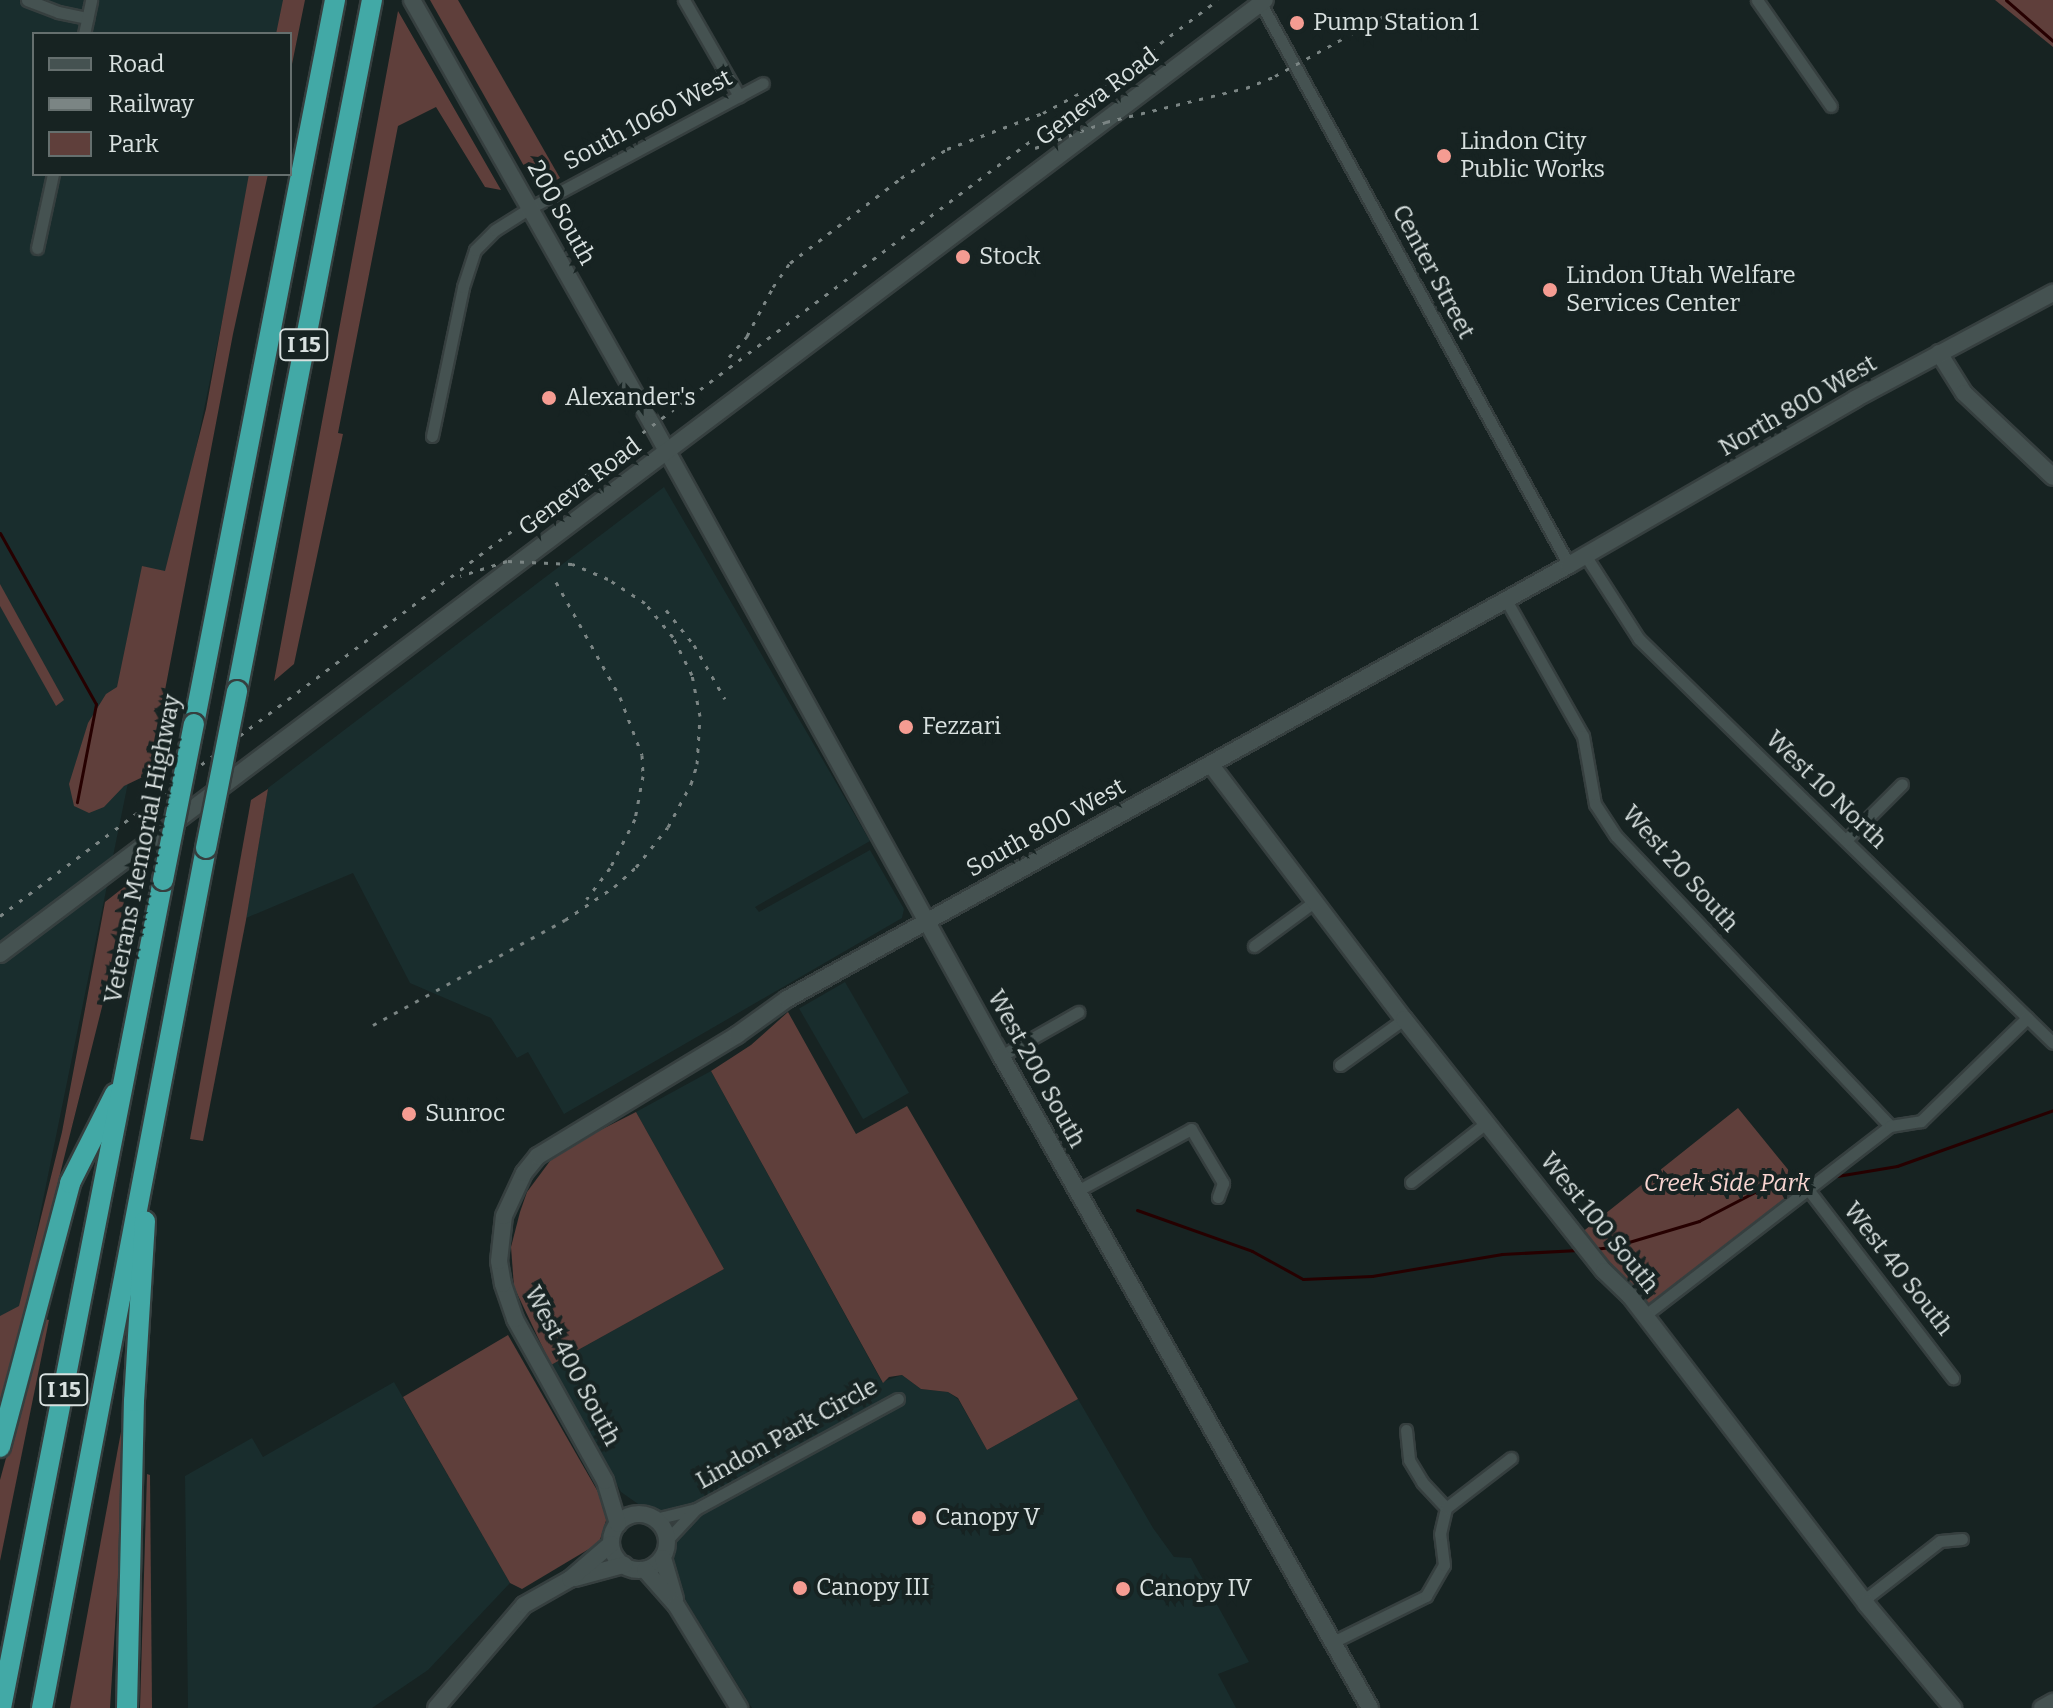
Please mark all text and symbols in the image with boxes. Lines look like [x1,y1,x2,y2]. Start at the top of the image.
place label: Pump Station 1 [1313,9,1479,37]
marker: Pump Station 1 [1288,14,1306,32]
legend [32,32,292,176]
street label: Geneva Road [1030,42,1164,152]
text: Road [108,50,164,78]
street label: South 1060 West [559,64,737,176]
text: Railway [108,90,194,118]
place label: Lindon City Public Works [1460,128,1605,184]
text: Park [108,130,159,158]
marker: Lindon City Public Works [1435,147,1453,165]
street label: 200 South [521,156,601,270]
street label: Center Street [1386,200,1480,344]
place label: Stock [979,243,1041,271]
marker: Stock [954,248,972,266]
place label: Lindon Utah Welfare Services Center [1566,262,1796,318]
marker: Lindon Utah Welfare Services Center [1541,281,1559,299]
road number: I 15 [278,327,330,363]
street label: North 800 West [1714,349,1882,463]
place label: Alexander's [565,384,696,412]
marker: Alexander's [540,389,558,407]
street label: Geneva Road [513,432,647,542]
street label: Veterans Memorial Highway [99,692,187,1006]
place label: Fezzari [922,713,1001,741]
marker: Fezzari [897,718,915,736]
street label: West 10 North [1759,725,1893,855]
street label: South 800 West [962,772,1130,884]
street label: West 20 South [1616,800,1744,938]
street label: West 200 South [981,985,1091,1153]
place label: Sunroc [425,1100,505,1128]
marker: Sunroc [400,1105,418,1123]
street label: West 100 South [1534,1147,1664,1299]
park label: Creek Side Park [1644,1170,1810,1198]
street label: West 40 South [1837,1197,1959,1341]
street label: West 400 South [518,1281,626,1451]
road number: I 15 [38,1372,90,1408]
street label: Lindon Park Circle [691,1372,883,1496]
place label: Canopy V [935,1504,1040,1532]
marker: Canopy V [910,1509,928,1527]
place label: Canopy III [816,1574,930,1602]
place label: Canopy IV [1139,1575,1252,1603]
marker: Canopy III [791,1579,809,1597]
marker: Canopy IV [1114,1580,1132,1598]

